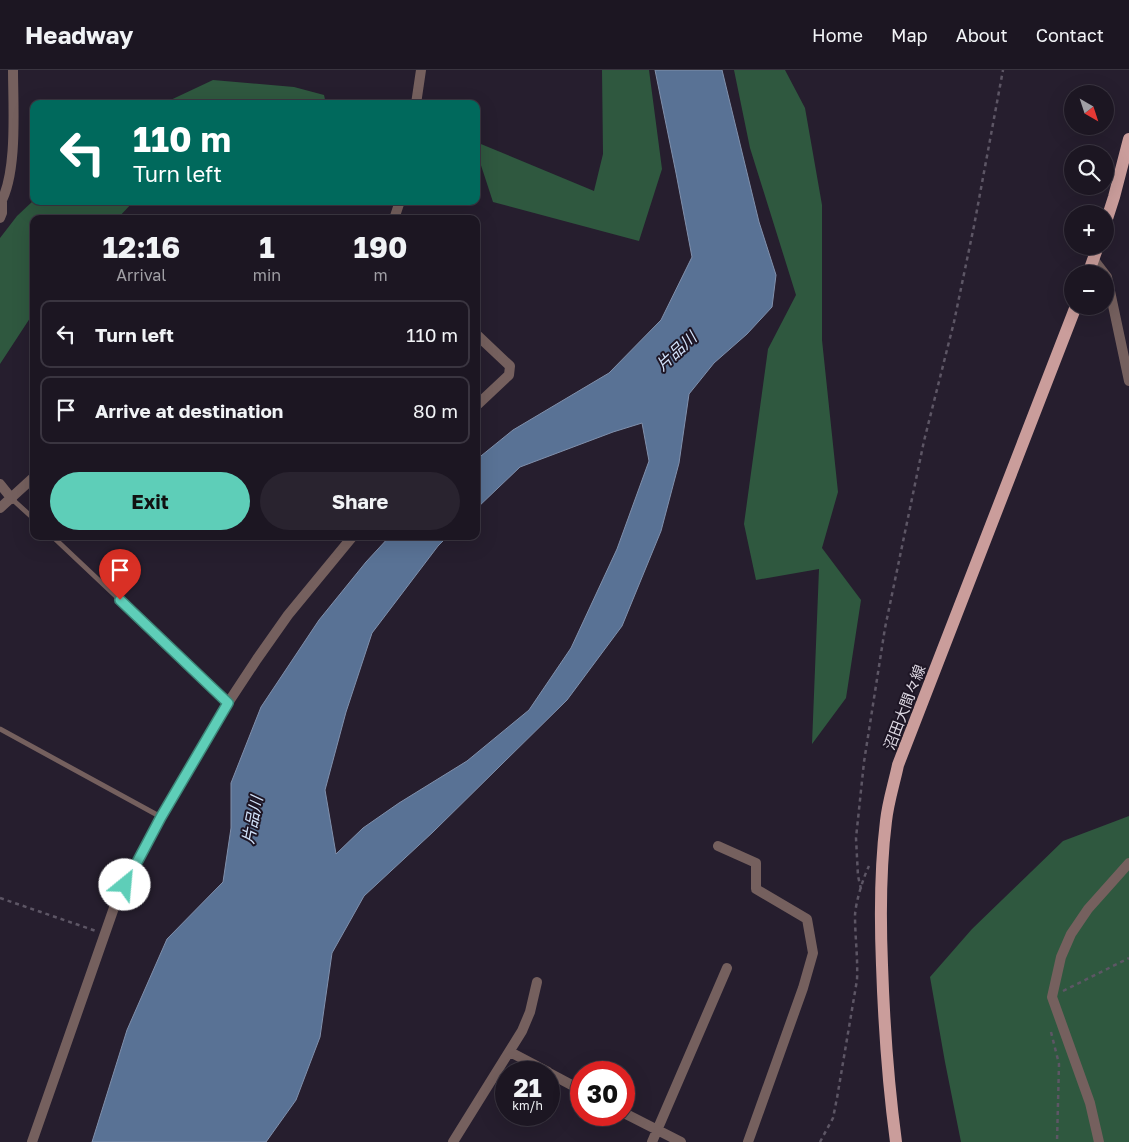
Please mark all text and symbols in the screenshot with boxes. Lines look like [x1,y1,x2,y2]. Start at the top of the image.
text: Headway [25,20,133,49]
text: Home [812,24,863,46]
text: Map [891,24,928,46]
text: About [956,24,1008,46]
text: Contact [1036,24,1104,46]
north arrow [1064,85,1114,135]
map controls [1064,85,1114,315]
text: 110 m [133,118,231,160]
icon: left [50,120,115,185]
button: search [1064,145,1114,195]
text: Turn left [133,160,222,187]
button: + [1064,205,1114,255]
text: 12:16 [102,229,180,265]
text: 1 [259,229,275,265]
text: 190 [354,229,408,265]
text: Arrival [116,265,166,285]
text: min [253,265,281,285]
text: m [373,265,388,285]
button: − [1064,265,1114,315]
icon: left [52,320,80,348]
text: Turn left [95,323,174,346]
text: 110 m [406,323,458,346]
water label: 片品川 [652,326,702,375]
icon: arrive [52,396,80,424]
text: Arrive at destination [95,399,283,422]
text: 80 m [413,399,458,422]
button: Exit [50,472,250,530]
button: Share [260,472,460,530]
pin [99,549,141,600]
icon: arrive [106,556,134,584]
street label: 沼田大間々線 [879,662,929,752]
water label: 片品川 [238,793,267,845]
position arrow [98,858,150,910]
speed limit sign: 30 [570,1061,635,1126]
text: 21 [513,1072,542,1103]
text: km/h [512,1098,543,1113]

